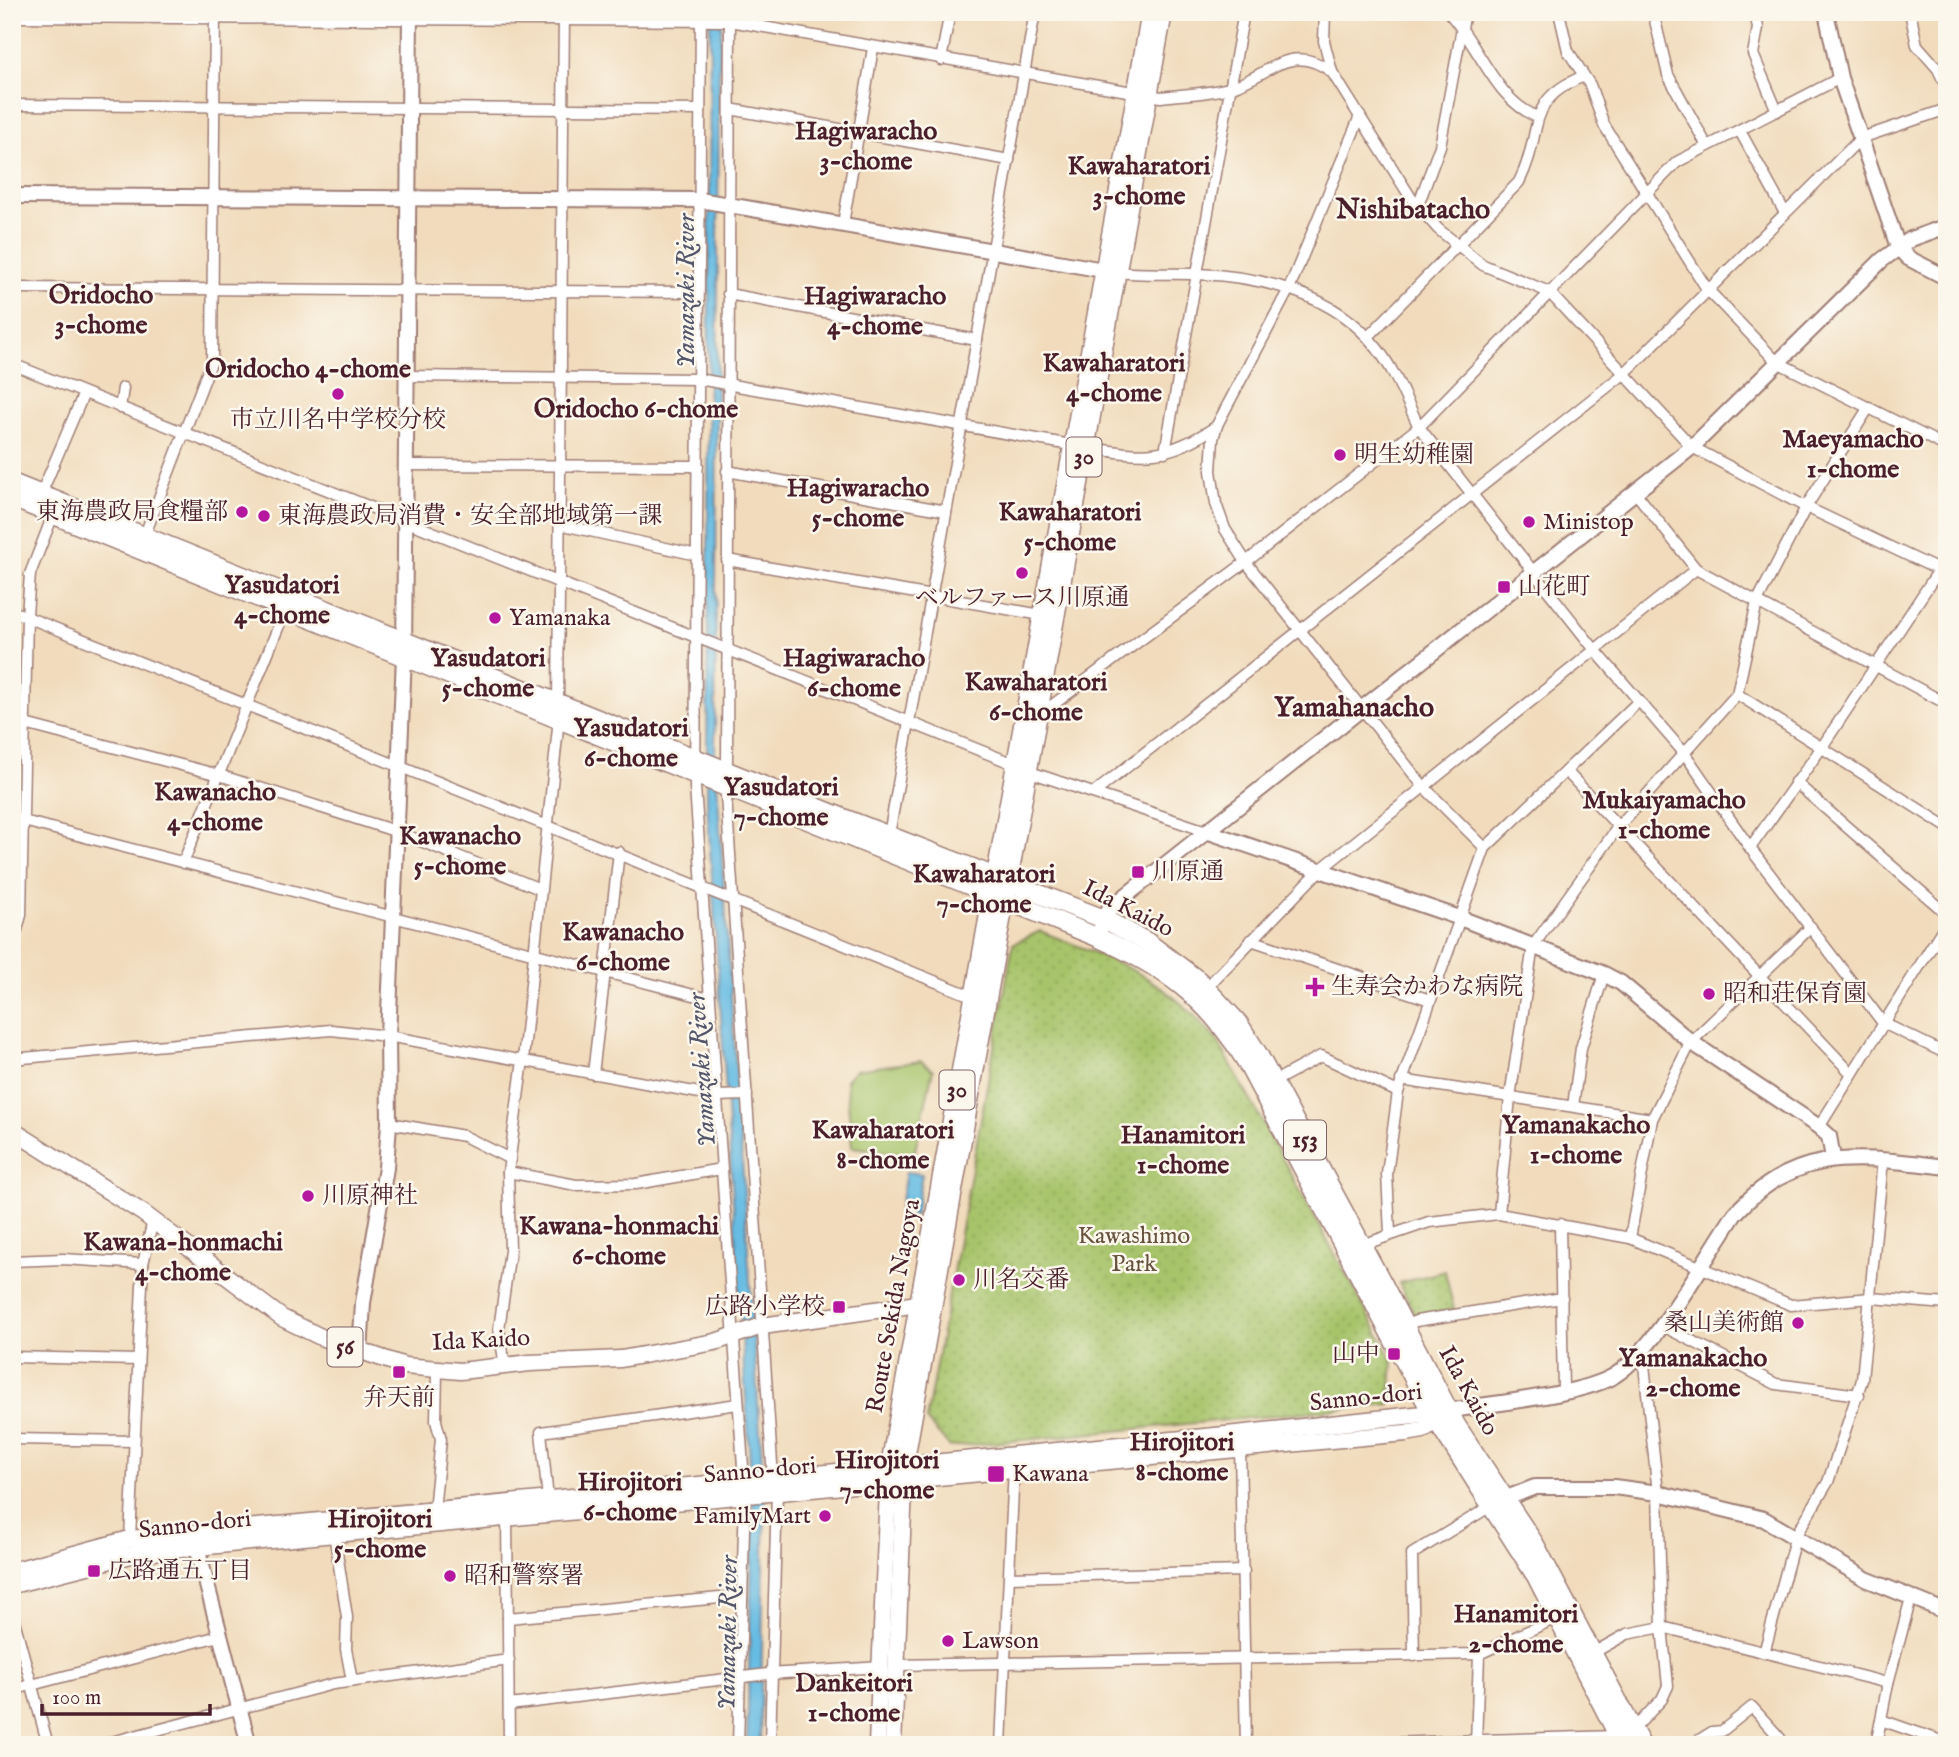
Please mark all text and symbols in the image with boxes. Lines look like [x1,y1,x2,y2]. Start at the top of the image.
district label: Hagiwaracho 3-chome [795,115,937,178]
district label: Kawaharatori 3-chome [1067,150,1211,213]
district label: Nishibatacho [1335,193,1490,228]
water label: Yamazaki River [670,212,703,368]
district label: Oridocho 3-chome [49,279,153,342]
district label: Hagiwaracho 4-chome [804,280,946,343]
district label: Kawaharatori 4-chome [1042,347,1186,410]
district label: Oridocho 4-chome [205,353,411,386]
marker: 市立川名中学校分校 [330,386,346,402]
district label: Oridocho 6-chome [534,393,738,426]
place label: 市立川名中学校分校 [230,405,446,436]
district label: Maeyamacho 1-chome [1782,423,1924,486]
road number: 30 [1066,438,1102,477]
place label: 明生幼稚園 [1354,440,1474,471]
marker: 明生幼稚園 [1332,447,1348,463]
district label: Hagiwaracho 5-chome [787,472,929,535]
district label: Kawaharatori 5-chome [998,496,1142,559]
place label: 東海農政局食糧部 [36,497,228,528]
place label: 東海農政局消費・安全部地域第一課 [278,501,662,532]
marker: 東海農政局食糧部 [234,504,250,520]
place label: Ministop [1543,507,1634,538]
marker: 東海農政局消費・安全部地域第一課 [256,508,272,524]
marker: Ministop [1521,514,1537,530]
marker: ベルファース川原通 [1014,565,1030,581]
district label: Yasudatori 4-chome [224,569,340,632]
place label: 山花町 [1518,572,1590,603]
marker: 山花町 [1496,579,1512,595]
place label: ベルファース川原通 [915,583,1129,614]
place label: Yamanaka [509,603,611,634]
marker: Yamanaka [487,610,503,626]
district label: Yasudatori 5-chome [430,642,546,705]
district label: Hagiwaracho 6-chome [783,642,925,705]
district label: Kawaharatori 6-chome [964,666,1108,729]
district label: Yamahanacho [1274,691,1434,726]
district label: Yasudatori 6-chome [573,712,689,775]
district label: Yasudatori 7-chome [723,771,839,834]
district label: Kawanacho 4-chome [154,776,276,839]
district label: Mukaiyamacho 1-chome [1582,784,1746,847]
district label: Kawanacho 5-chome [399,820,521,883]
place label: 川原通 [1152,857,1224,888]
district label: Kawaharatori 7-chome [912,858,1056,921]
marker: 川原通 [1130,864,1146,880]
street label: Ida Kaido [1077,873,1179,945]
district label: Kawanacho 6-chome [562,916,684,979]
place label: 生寿会かわな病院 [1331,972,1523,1003]
marker: 生寿会かわな病院 [1305,977,1325,997]
place label: 昭和荘保育園 [1723,979,1867,1010]
marker: 昭和荘保育園 [1701,986,1717,1002]
water label: Yamazaki River [680,991,724,1148]
road number: 30 [940,1070,974,1110]
district label: Yamanakacho 1-chome [1502,1109,1650,1172]
district label: Kawaharatori 8-chome [811,1114,955,1177]
district label: Hanamitori 1-chome [1121,1119,1245,1182]
road number: 153 [1284,1120,1326,1160]
place label: 川原神社 [322,1181,418,1212]
marker: 川原神社 [300,1188,316,1204]
street label: Route Sekida Nagoya [860,1196,928,1416]
district label: Kawana-honmachi 6-chome [519,1210,719,1273]
park label: Kawashimo Park [1078,1221,1190,1280]
district label: Kawana-honmachi 4-chome [83,1226,283,1289]
place label: 川名交番 [973,1265,1069,1296]
marker: 川名交番 [951,1272,967,1288]
place label: 広路小学校 [705,1292,825,1323]
marker: 広路小学校 [831,1299,847,1315]
place label: 桑山美術館 [1664,1308,1784,1339]
marker: 桑山美術館 [1790,1315,1806,1331]
street label: Ida Kaido [431,1323,531,1359]
road number: 56 [328,1328,362,1366]
place label: 山中 [1332,1339,1380,1370]
street label: Ida Kaido [1431,1340,1505,1442]
district label: Yamanakacho 2-chome [1619,1342,1767,1405]
marker: 山中 [1386,1346,1402,1362]
marker: 弁天前 [391,1364,407,1380]
street label: Sanno-dori [1308,1377,1424,1419]
place label: 弁天前 [363,1383,435,1414]
district label: Hirojitori 8-chome [1129,1426,1235,1489]
district label: Hirojitori 7-chome [834,1444,940,1507]
street label: Sanno-dori [702,1451,818,1491]
place label: Kawana [1012,1459,1089,1490]
marker: Kawana [986,1464,1006,1484]
district label: Hirojitori 6-chome [577,1466,683,1529]
place label: FamilyMart [693,1501,811,1532]
district label: Hirojitori 5-chome [327,1503,433,1566]
street label: Sanno-dori [137,1504,253,1546]
marker: FamilyMart [817,1508,833,1524]
water label: Yamazaki River [710,1554,746,1711]
place label: 広路通五丁目 [108,1556,252,1587]
place label: 昭和警察署 [464,1561,584,1592]
marker: 広路通五丁目 [86,1563,102,1579]
marker: 昭和警察署 [442,1568,458,1584]
district label: Hanamitori 2-chome [1454,1598,1578,1661]
place label: Lawson [962,1626,1039,1657]
marker: Lawson [940,1633,956,1649]
district label: Dankeitori 1-chome [795,1667,913,1730]
scale bar [42,1673,210,1717]
text: 100 m [52,1685,101,1712]

